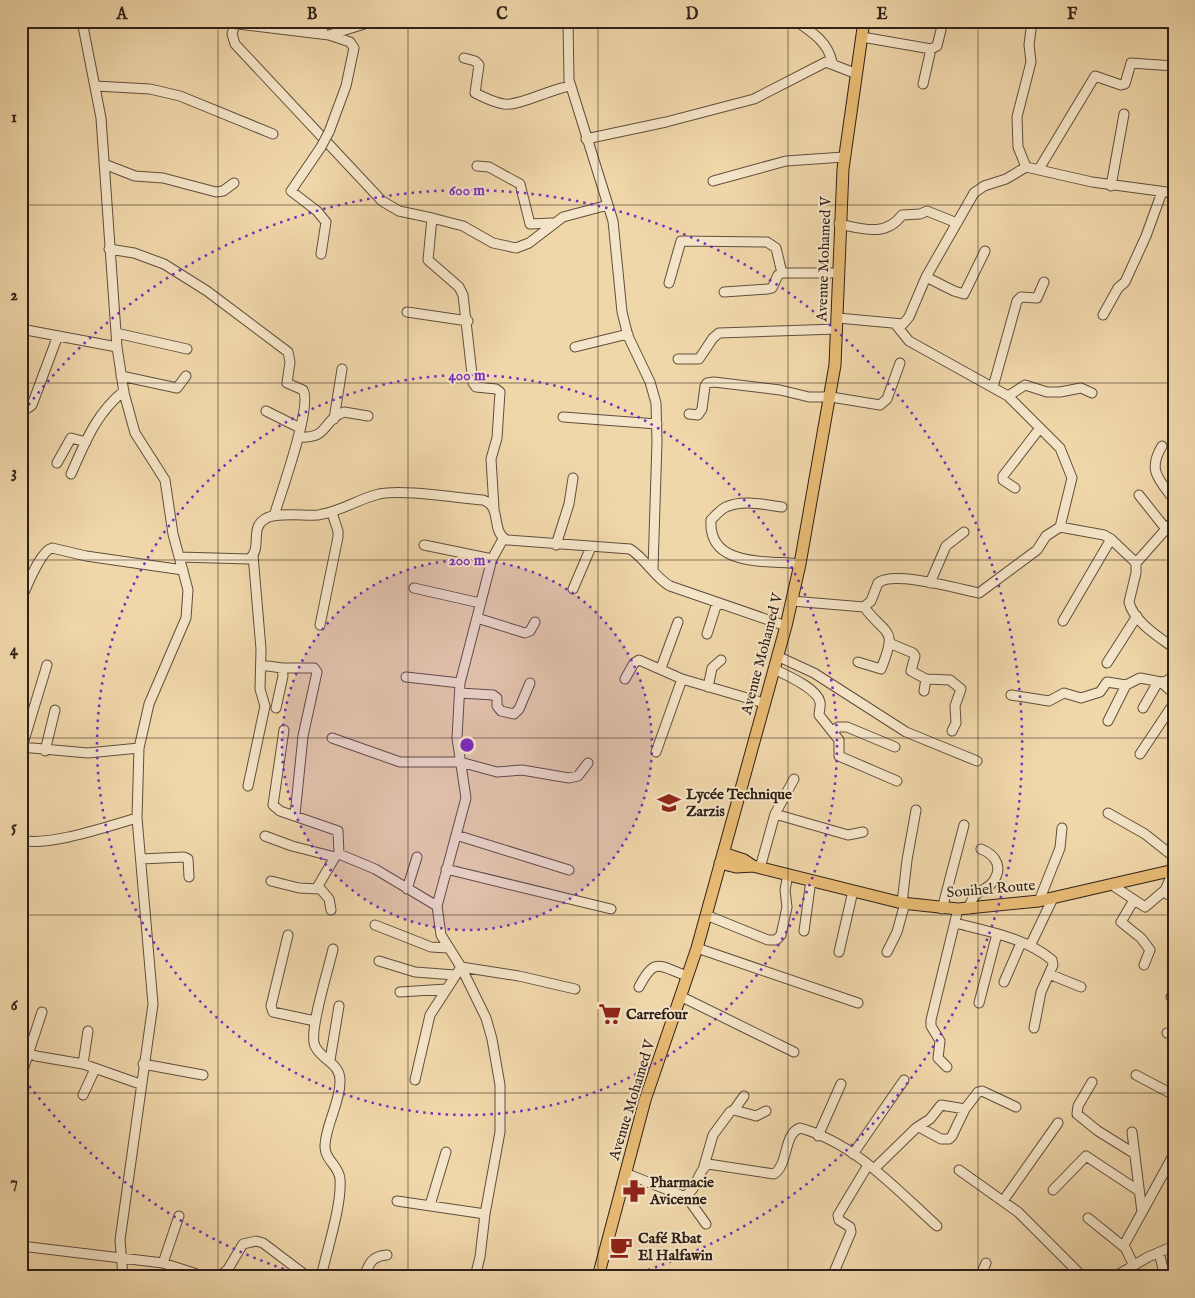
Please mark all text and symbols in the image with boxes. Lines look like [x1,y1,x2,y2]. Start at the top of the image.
text: A [116,5,129,25]
text: B [307,5,318,25]
text: C [496,5,508,25]
text: D [686,5,699,25]
text: E [876,5,888,25]
text: F [1067,5,1078,25]
text: 1 [11,108,17,128]
text: 600 m [449,181,485,200]
street label: Avenue Mohamed V [812,195,836,323]
text: 2 [10,286,18,306]
text: 400 m [449,366,486,385]
text: 3 [11,463,17,483]
text: 200 m [449,551,486,570]
street label: Avenue Mohamed V [736,590,788,718]
text: 4 [10,641,19,661]
centre of rings [458,736,476,754]
place label: Lycée Technique Zarzis [686,785,792,821]
school or university icon: Lycée Technique Zarzis [656,790,682,816]
text: 5 [11,818,17,838]
street label: Souihel Route [946,876,1036,902]
text: 6 [11,996,19,1016]
supermarket icon: Carrefour [597,1001,623,1027]
place label: Carrefour [626,1005,688,1024]
street label: Avenue Mohamed V [604,1036,660,1164]
text: 7 [10,1173,18,1193]
place label: Pharmacie Avicenne [649,1173,714,1209]
pharmacy icon: Pharmacie Avicenne [621,1178,647,1204]
place label: Café Rbat El Halfawin [638,1229,713,1265]
cafe icon: Café Rbat El Halfawin [608,1234,634,1260]

